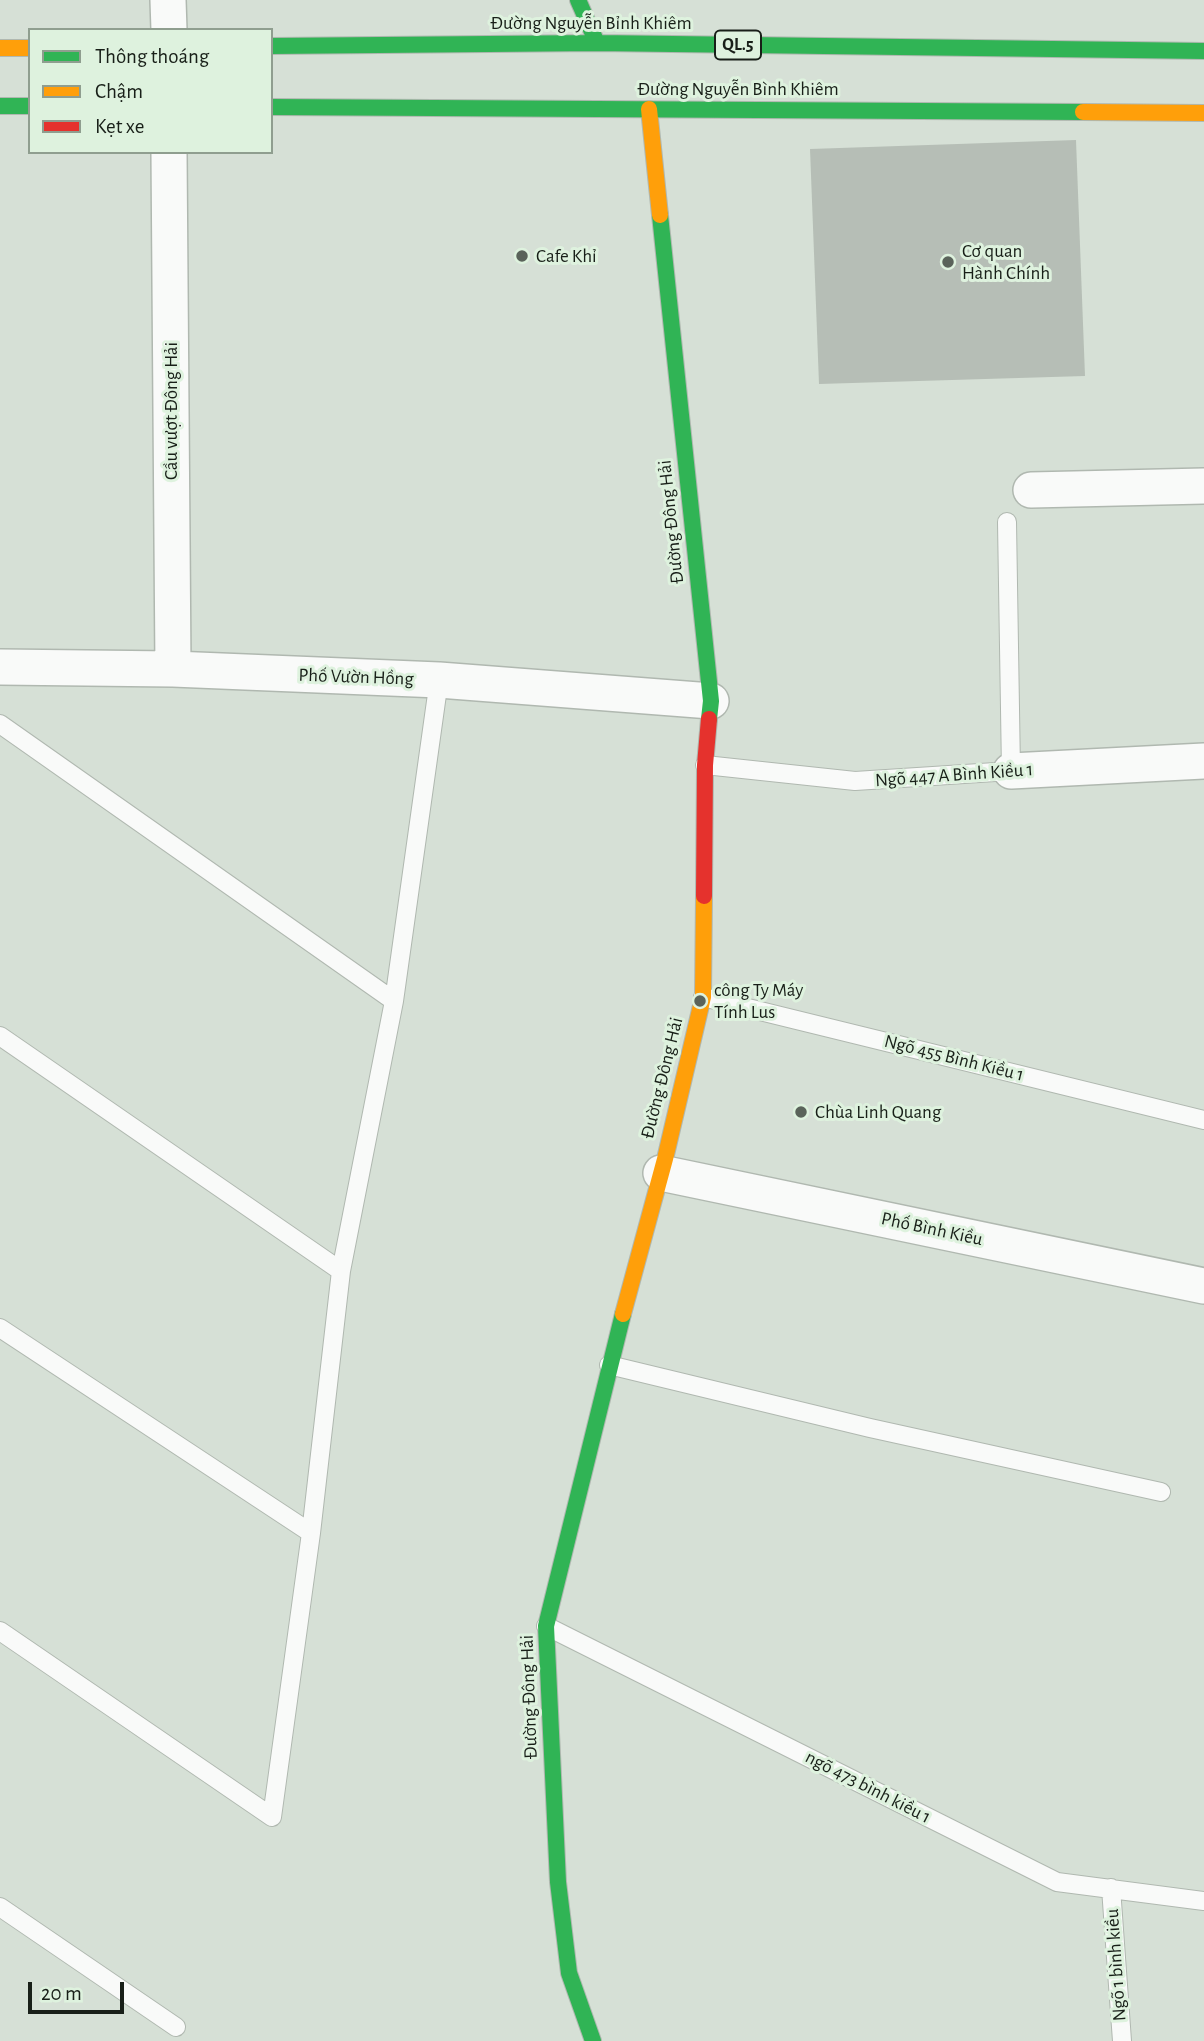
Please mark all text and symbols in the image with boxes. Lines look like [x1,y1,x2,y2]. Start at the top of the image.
street label: Đường Nguyễn Bỉnh Khiêm [490,12,692,34]
legend [28,28,273,154]
road number: QL.5 [715,31,761,60]
text: Thông thoáng [95,46,209,67]
street label: Đường Nguyễn Bình Khiêm [637,78,839,100]
text: Chậm [95,81,143,102]
text: Kẹt xe [95,116,144,137]
place label: Cơ quan Hành Chính [962,240,1050,284]
place label: Cafe Khỉ [536,245,597,267]
marker: Cafe Khỉ [514,248,530,264]
marker: Cơ quan Hành Chính [940,254,956,270]
street label: Cầu vượt Đông Hải [160,342,182,480]
street label: Đường Đông Hải [653,459,689,585]
street label: Phố Vườn Hồng [298,664,414,690]
street label: Ngõ 447 A Bình Kiều 1 [874,758,1034,792]
place label: công Ty Máy Tính Lus [714,979,803,1023]
marker: công Ty Máy Tính Lus [692,993,708,1009]
street label: Đường Đông Hải [636,1015,688,1141]
street label: Ngõ 455 Bình Kiều 1 [882,1030,1026,1086]
place label: Chùa Linh Quang [815,1101,941,1123]
marker: Chùa Linh Quang [793,1104,809,1120]
street label: Phố Bình Kiều [879,1207,985,1251]
street label: Đường Đông Hải [515,1634,543,1760]
street label: ngõ 473 bình kiều 1 [801,1745,935,1829]
street label: Ngõ 1 bình kiều [1101,1908,1131,2022]
scale bar [32,1968,128,2012]
text: 20 m [41,1983,82,2004]

